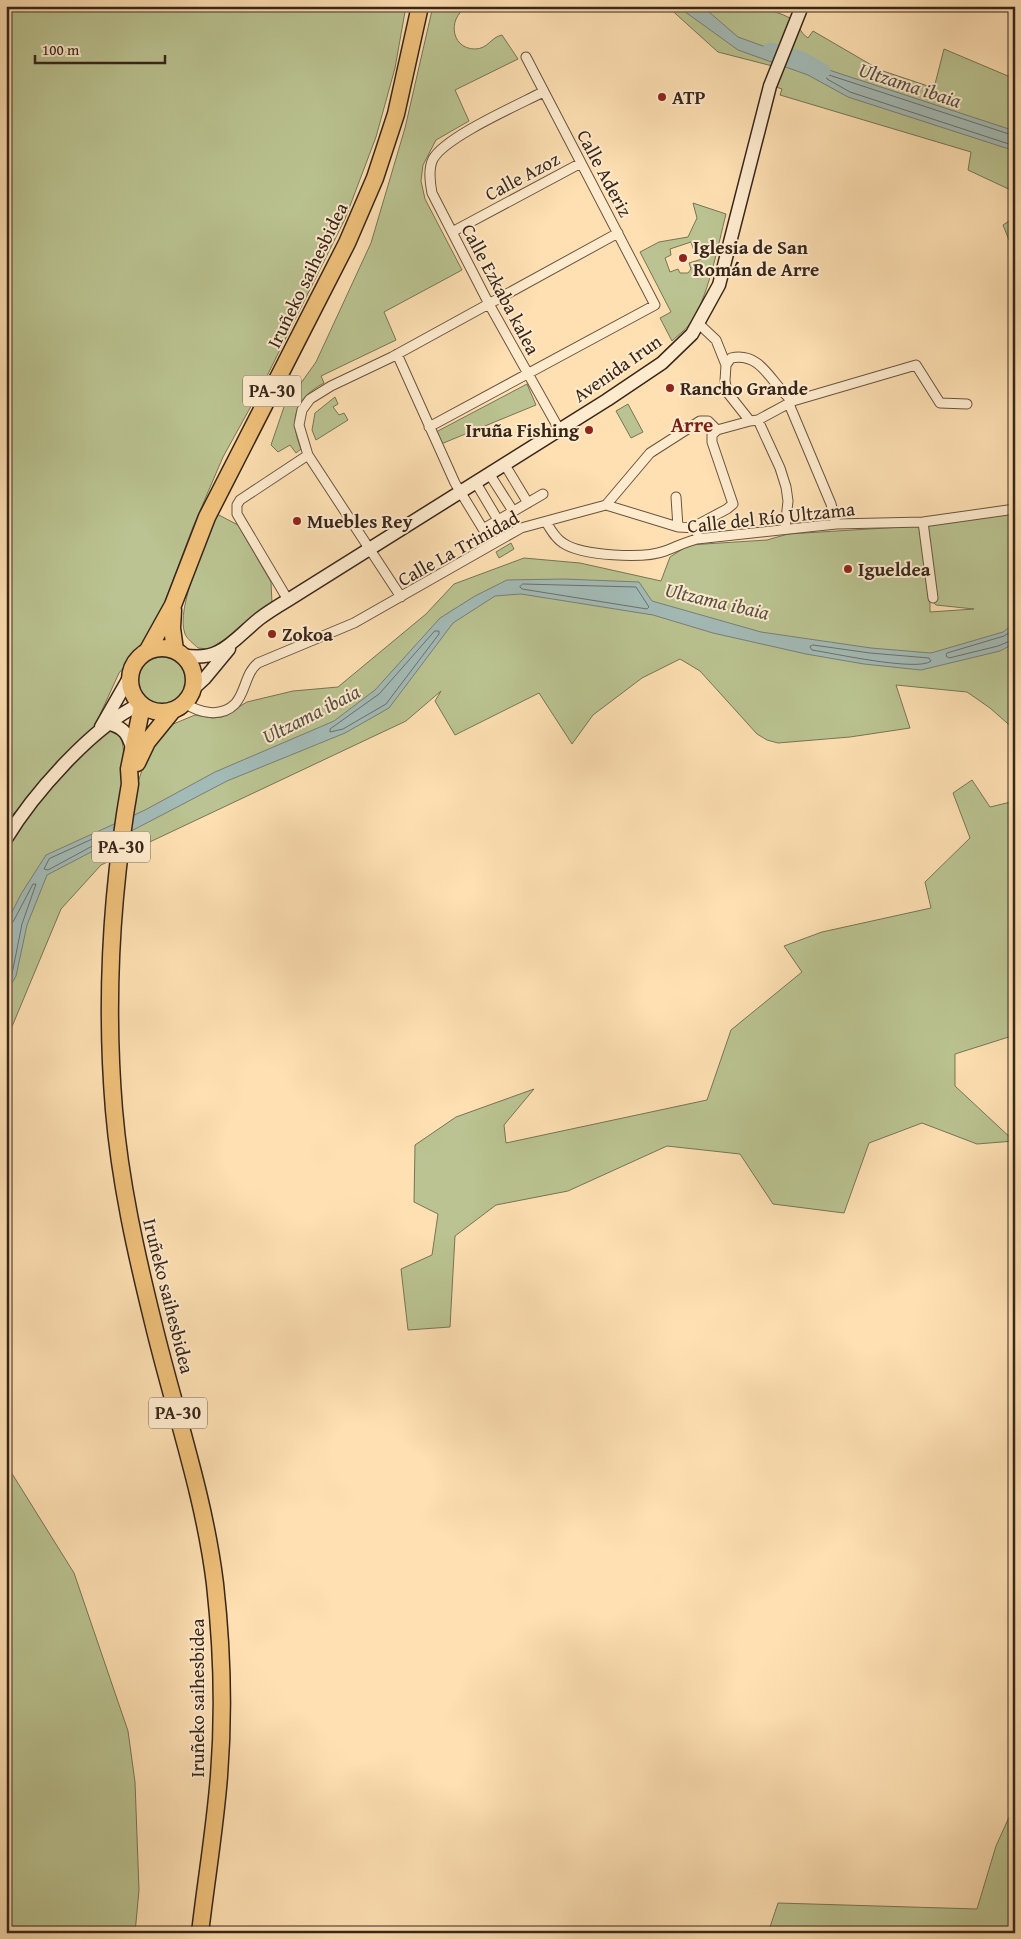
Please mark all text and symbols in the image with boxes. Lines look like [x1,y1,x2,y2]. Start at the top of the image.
scale bar [35,32,165,64]
text: 100 m [42,39,80,60]
water label: Ultzama ibaia [855,54,966,115]
place label: ATP [672,83,705,111]
marker: ATP [656,91,668,103]
street label: Calle Aderiz [570,124,640,222]
street label: Calle Azoz [480,145,564,207]
street label: Iruñeko saihesbidea [260,197,354,353]
street label: Calle Ezkaba kalea [455,219,547,359]
place label: Iglesia de San Román de Arre [693,233,819,283]
marker: Iglesia de San Román de Arre [677,252,689,264]
street label: Avenida Irun [567,327,667,409]
place label: Rancho Grande [680,374,808,402]
road number: PA-30 [243,376,301,406]
marker: Rancho Grande [664,382,676,394]
district label: Arre [671,409,713,440]
place label: Iruña Fishing [466,416,580,444]
marker: Iruña Fishing [583,424,595,436]
street label: Calle del Río Ultzama [686,494,856,540]
street label: Calle La Trinidad [392,503,524,593]
place label: Muebles Rey [307,507,413,535]
marker: Muebles Rey [291,515,303,527]
place label: Igueldea [858,555,931,583]
marker: Igueldea [842,563,854,575]
water label: Ultzama ibaia [662,574,773,627]
place label: Zokoa [282,620,333,648]
marker: Zokoa [266,628,278,640]
water label: Ultzama ibaia [257,676,365,751]
road number: PA-30 [92,832,150,862]
street label: Iruñeko saihesbidea [136,1216,202,1376]
road number: PA-30 [149,1398,207,1429]
street label: Iruñeko saihesbidea [183,1619,211,1777]

